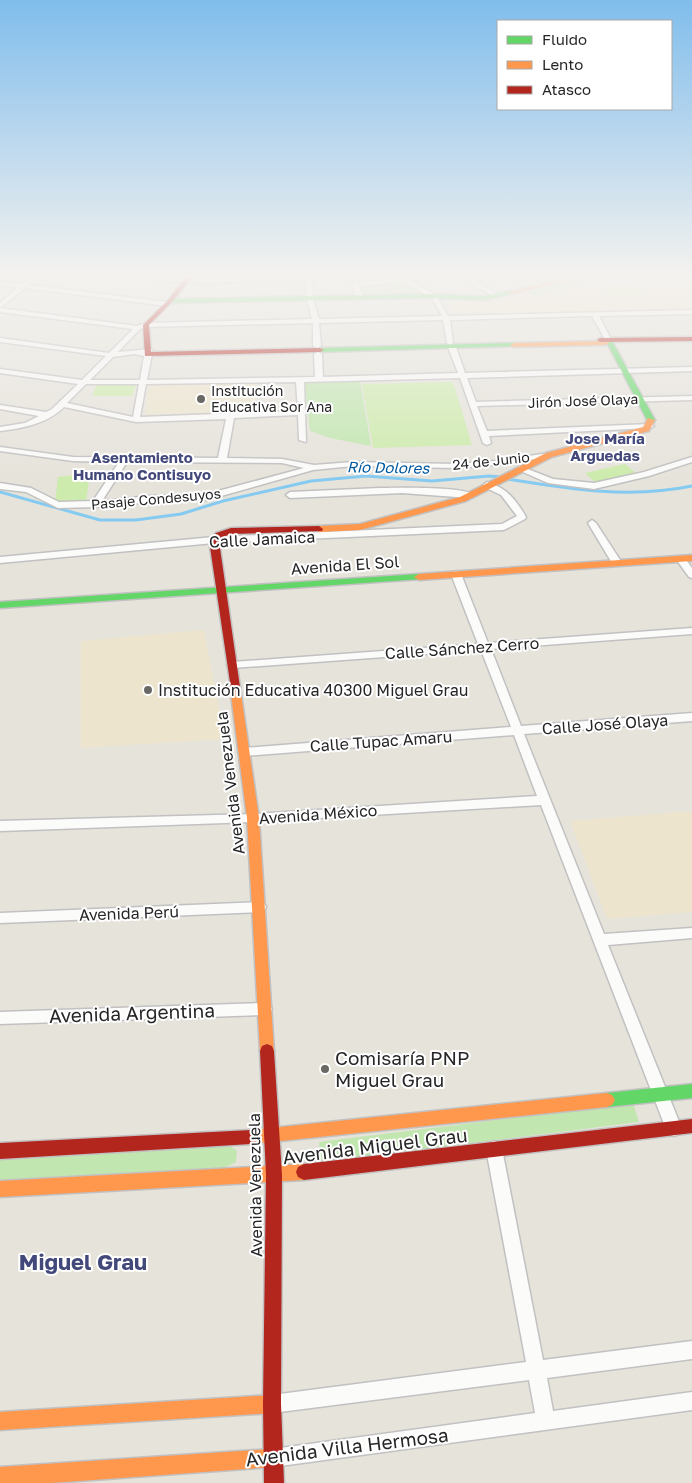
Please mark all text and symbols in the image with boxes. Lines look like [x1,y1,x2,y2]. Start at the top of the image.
legend [497,20,672,110]
text: Fluido [542,30,587,48]
text: Lento [542,55,583,73]
text: Atasco [542,80,591,98]
place label: Institución Educativa Sor Ana [211,382,332,415]
street label: Jirón José Olaya [528,390,638,411]
marker: Institución Educativa Sor Ana [195,393,207,405]
district label: Jose María Arguedas [565,429,645,464]
district label: Asentamiento Humano Contisuyo [73,448,211,483]
street label: 24 de Junio [452,448,530,473]
water label: Río Dolores [347,457,430,477]
street label: Pasaje Condesuyos [90,484,222,513]
street label: Calle Jamaica [208,526,316,552]
street label: Avenida El Sol [290,551,400,579]
street label: Calle Sánchez Cerro [384,633,540,663]
place label: Institución Educativa 40300 Miguel Grau [158,680,468,700]
marker: Institución Educativa 40300 Miguel Grau [142,684,154,696]
street label: Avenida Venezuela [211,710,249,856]
street label: Calle José Olaya [541,710,669,738]
street label: Calle Tupac Amaru [309,726,453,756]
street label: Avenida México [258,800,378,828]
street label: Avenida Perú [79,901,179,925]
street label: Avenida Argentina [49,998,215,1027]
place label: Comisaría PNP Miguel Grau [335,1046,469,1091]
marker: Comisaría PNP Miguel Grau [319,1063,331,1075]
street label: Avenida Venezuela [244,1113,266,1257]
street label: Avenida Miguel Grau [281,1123,469,1168]
district label: Miguel Grau [19,1248,147,1275]
street label: Avenida Villa Hermosa [244,1423,450,1470]

